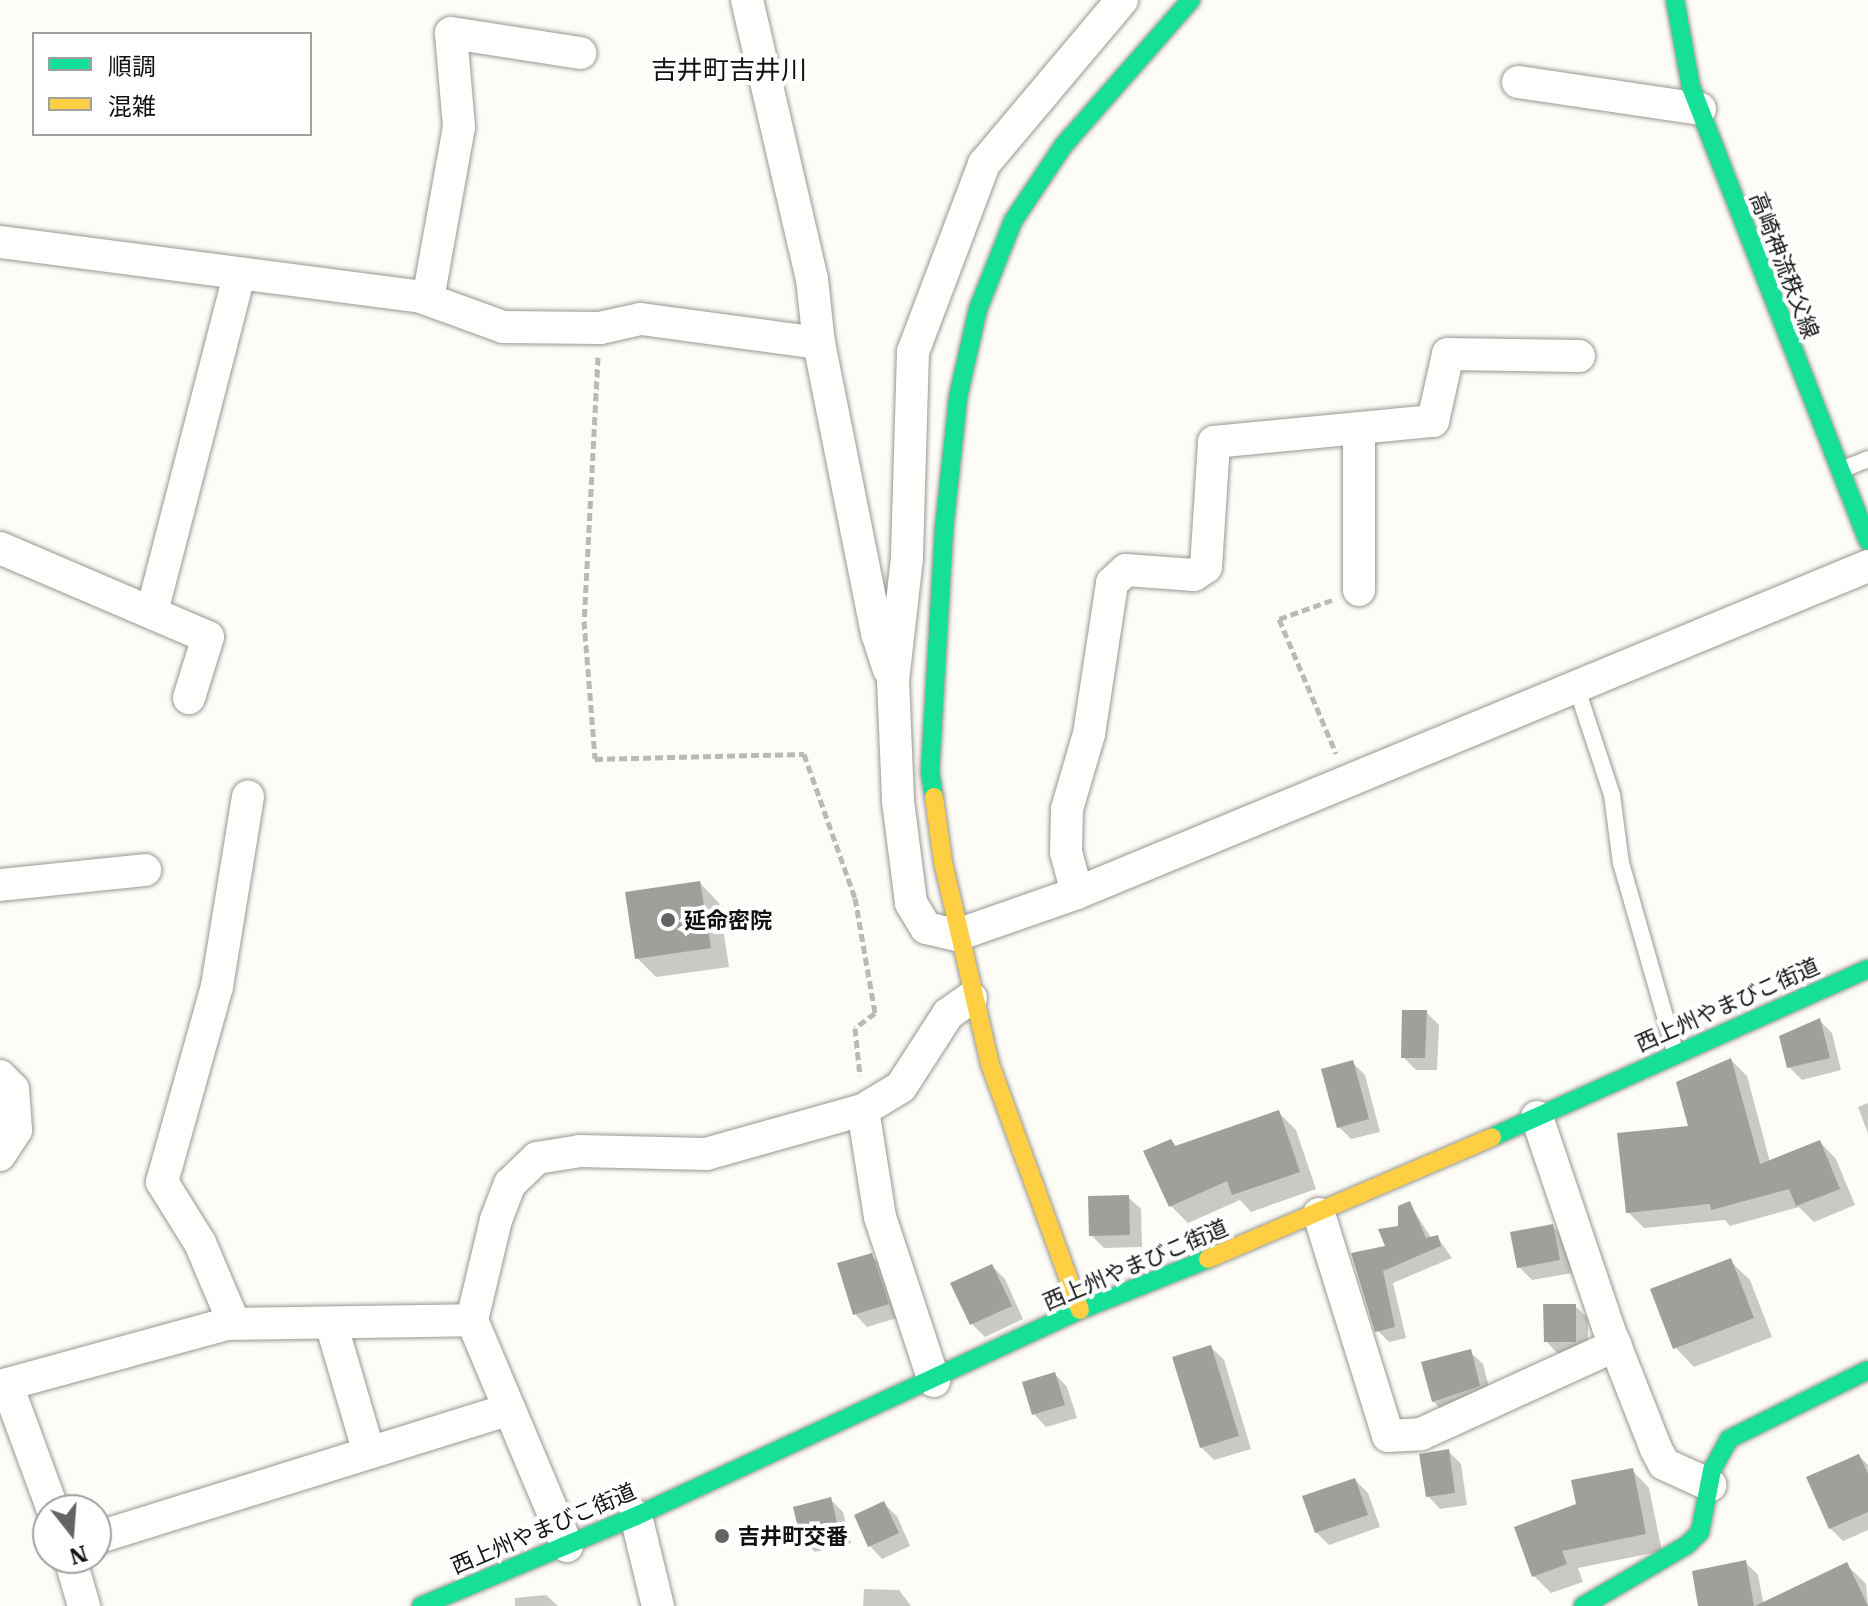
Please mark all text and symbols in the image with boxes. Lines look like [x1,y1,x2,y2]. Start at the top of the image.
legend [32,32,312,136]
text: 順調 [108,50,156,82]
district label: 吉井町吉井川 [651,54,807,86]
text: 混雑 [108,90,156,122]
street label: 高崎神流秩父線 [1745,188,1825,342]
place label: 延命密院 [684,907,772,933]
marker: 延命密院 [659,911,677,929]
street label: 西上州やまびこ街道 [1631,952,1823,1056]
street label: 西上州やまびこ街道 [1039,1213,1231,1315]
street label: 西上州やまびこ街道 [447,1477,639,1579]
north arrow [32,1494,112,1574]
place label: 吉井町交番 [738,1523,848,1549]
marker: 吉井町交番 [713,1527,731,1545]
text: N [66,1539,91,1572]

